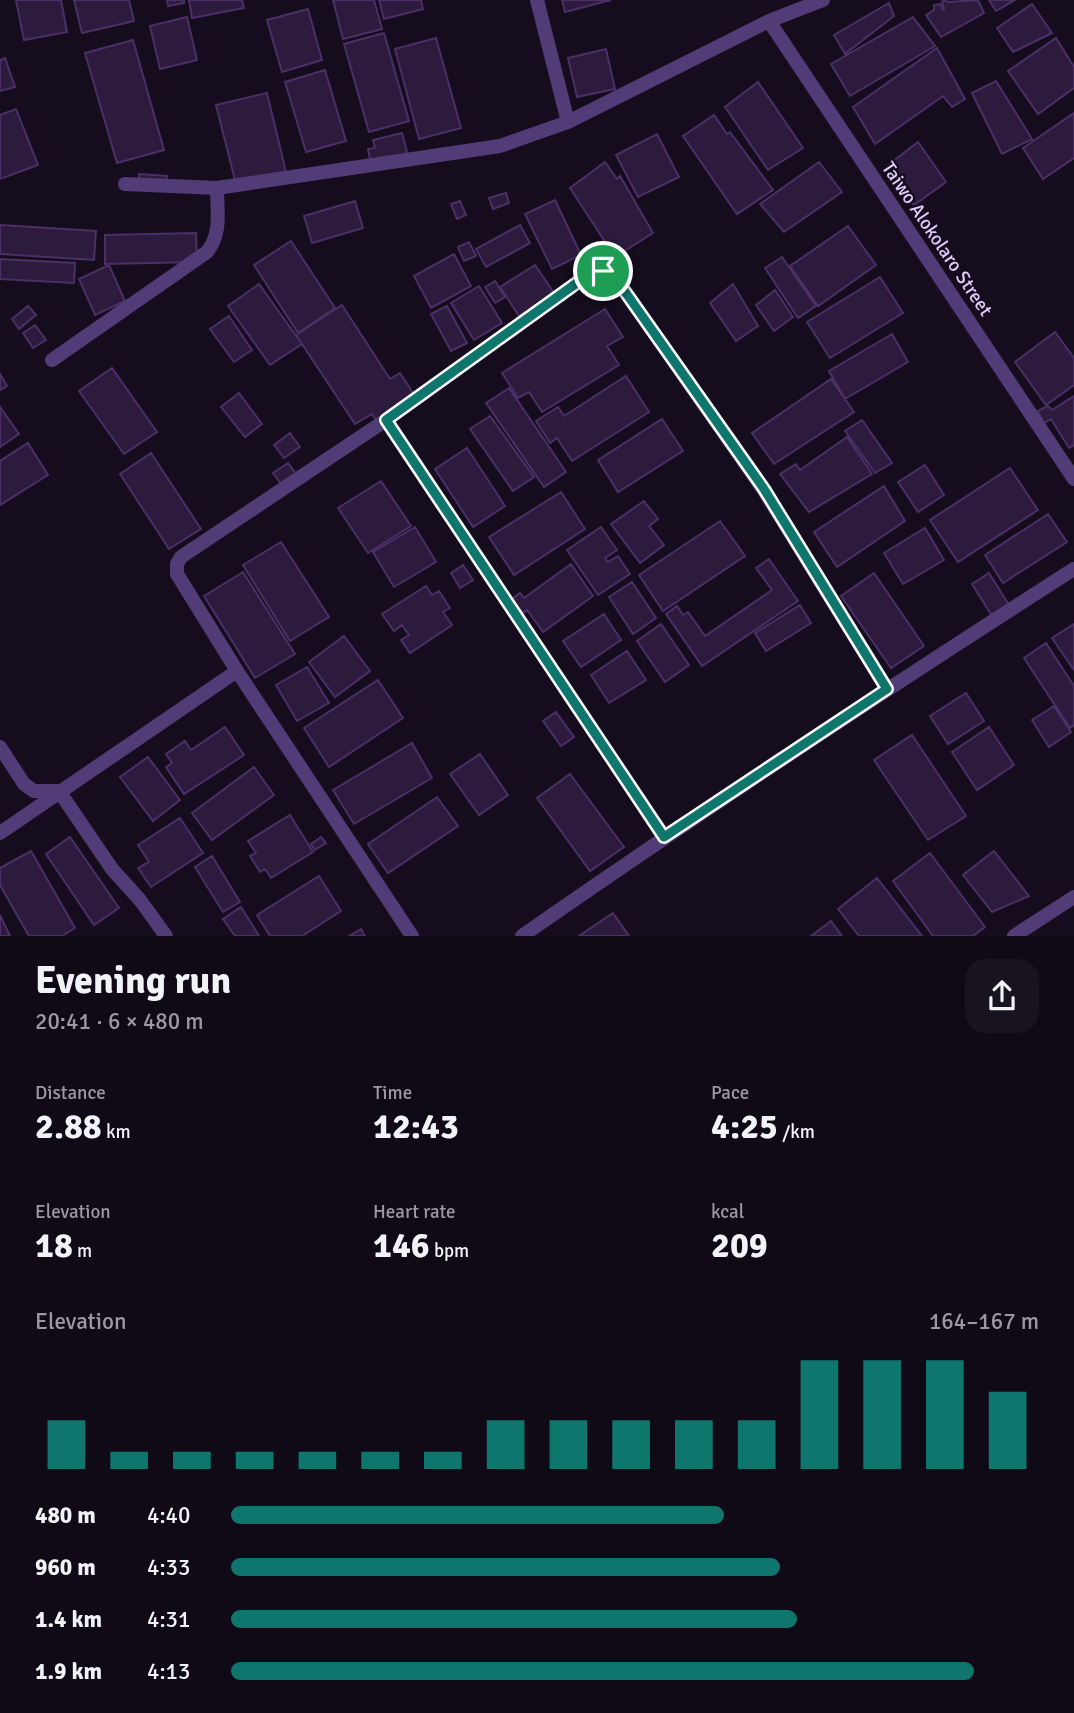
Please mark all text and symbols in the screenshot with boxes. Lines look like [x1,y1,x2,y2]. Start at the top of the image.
street label: Taiwo Alokolaro Street [876,157,998,321]
pin [573,241,633,301]
icon: arrive [584,252,622,290]
text: Evening run [35,957,231,1004]
button: share [965,959,1039,1033]
text: 20:41 · 6 × 480 m [35,1007,204,1036]
text: Distance [35,1081,106,1105]
text: Time [373,1081,412,1105]
text: Pace [711,1081,749,1105]
text: 2.88 [35,1105,102,1148]
text: 12:43 [373,1105,459,1148]
text: 4:25 [711,1105,778,1148]
text: km [102,1120,131,1144]
text: /km [778,1120,815,1144]
text: Elevation [35,1200,111,1224]
text: Heart rate [373,1200,455,1224]
text: kcal [711,1200,744,1224]
text: 18 [35,1224,73,1267]
text: 146 [373,1224,430,1267]
text: 209 [711,1224,768,1267]
text: m [73,1239,92,1263]
text: bpm [430,1239,469,1263]
text: Elevation [35,1307,127,1336]
text: 164–167 m [929,1307,1039,1336]
text: 480 m [35,1501,96,1530]
text: 4:40 [147,1501,190,1530]
text: 960 m [35,1553,96,1582]
text: 4:33 [147,1553,190,1582]
text: 1.4 km [35,1605,102,1634]
text: 4:31 [147,1605,190,1634]
text: 1.9 km [35,1657,102,1686]
text: 4:13 [147,1657,190,1686]

